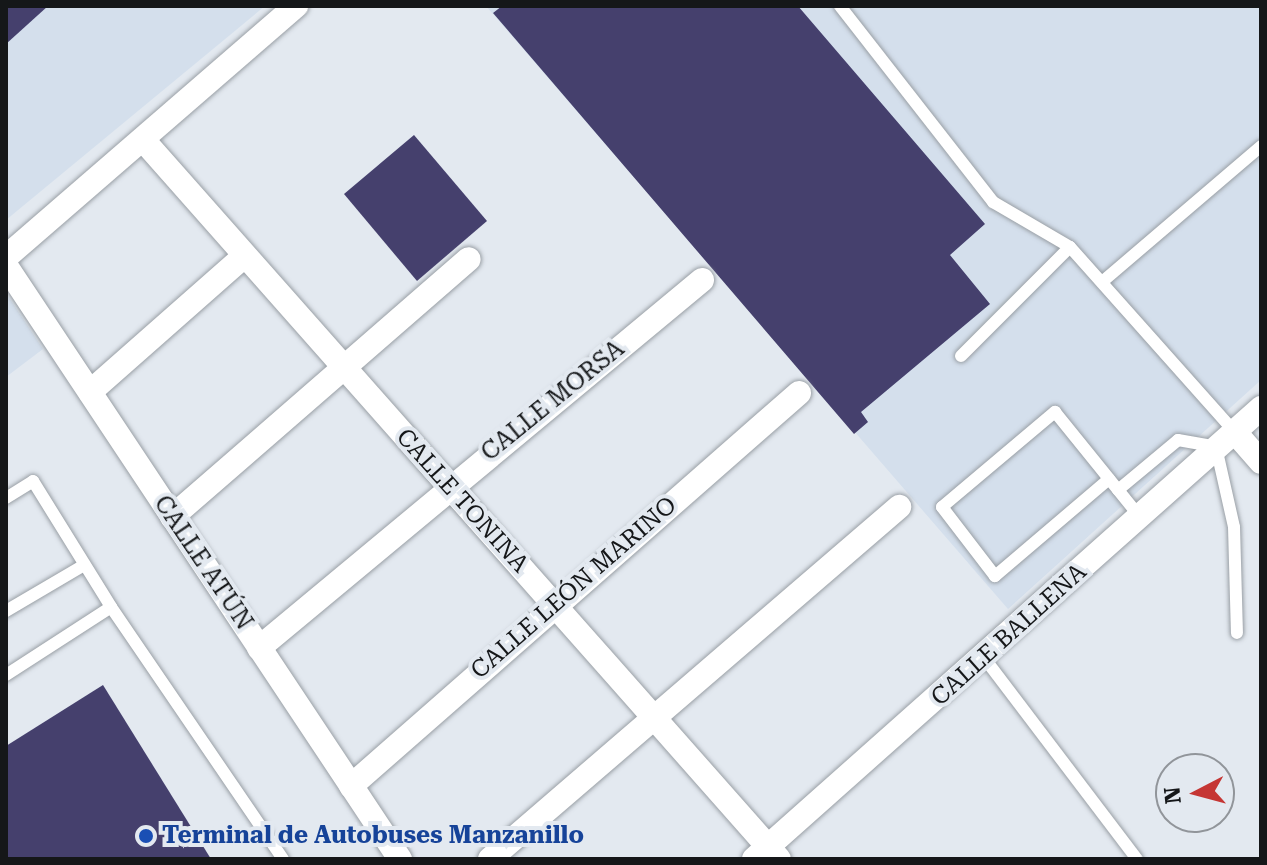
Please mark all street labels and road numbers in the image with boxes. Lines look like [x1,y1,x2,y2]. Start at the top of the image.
street label: CALLE MORSA [476,335,630,467]
street label: CALLE TONINA [390,423,534,579]
street label: CALLE ATÚN [148,490,258,636]
street label: CALLE LEÓN MARINO [465,491,683,685]
street label: CALLE BALLENA [926,558,1092,712]

